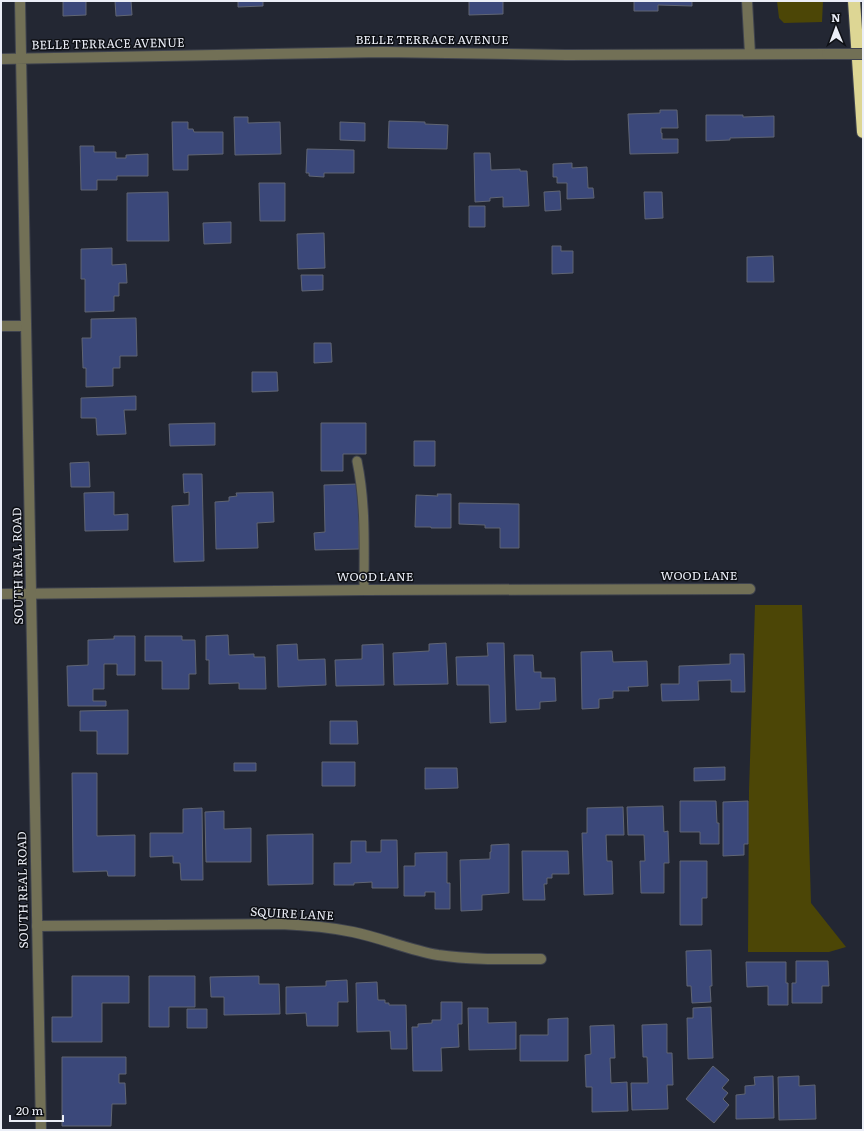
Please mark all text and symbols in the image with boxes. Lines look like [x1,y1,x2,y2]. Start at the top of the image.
north arrow [816,8,856,48]
text: N [831,9,841,25]
street label: BELLE TERRACE AVENUE [355,30,509,48]
street label: BELLE TERRACE AVENUE [31,33,185,53]
street label: SOUTH REAL ROAD [7,507,27,625]
street label: WOOD LANE [661,566,738,584]
street label: WOOD LANE [337,567,414,585]
street label: SOUTH REAL ROAD [12,831,32,949]
street label: SQUIRE LANE [250,902,335,924]
scale bar [10,1097,63,1123]
text: 20 m [16,1101,43,1119]

